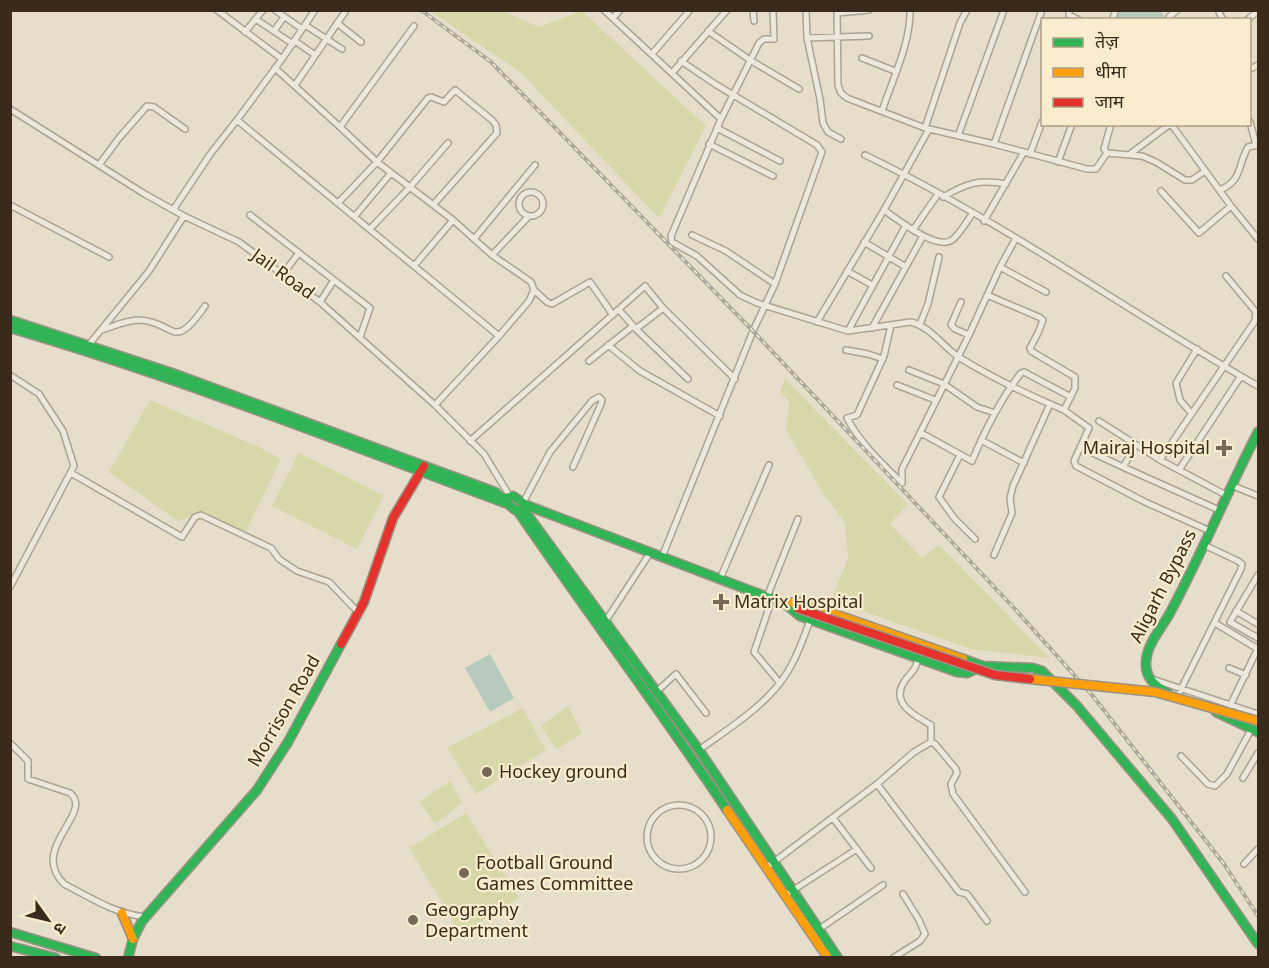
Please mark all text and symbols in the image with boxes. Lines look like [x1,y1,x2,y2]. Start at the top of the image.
legend [1041,18,1251,126]
text: तेज़ [1095,31,1119,55]
text: धीमा [1095,62,1126,85]
text: जाम [1095,92,1125,115]
street label: Jail Road [245,244,318,306]
place label: Mairaj Hospital [1083,438,1210,461]
marker: Mairaj Hospital [1215,439,1233,457]
street label: Aligarh Bypass [1126,526,1203,647]
place label: Matrix Hospital [734,592,863,615]
marker: Matrix Hospital [712,593,730,611]
street label: Morrison Road [244,652,327,772]
place label: Hockey ground [499,762,627,785]
marker: Hockey ground [480,765,494,779]
place label: Football Ground Games Committee [476,853,633,897]
marker: Football Ground Games Committee [457,866,471,880]
north arrow [18,890,78,950]
place label: Geography Department [425,900,528,944]
marker: Geography Department [406,913,420,927]
text: उ [47,917,70,937]

